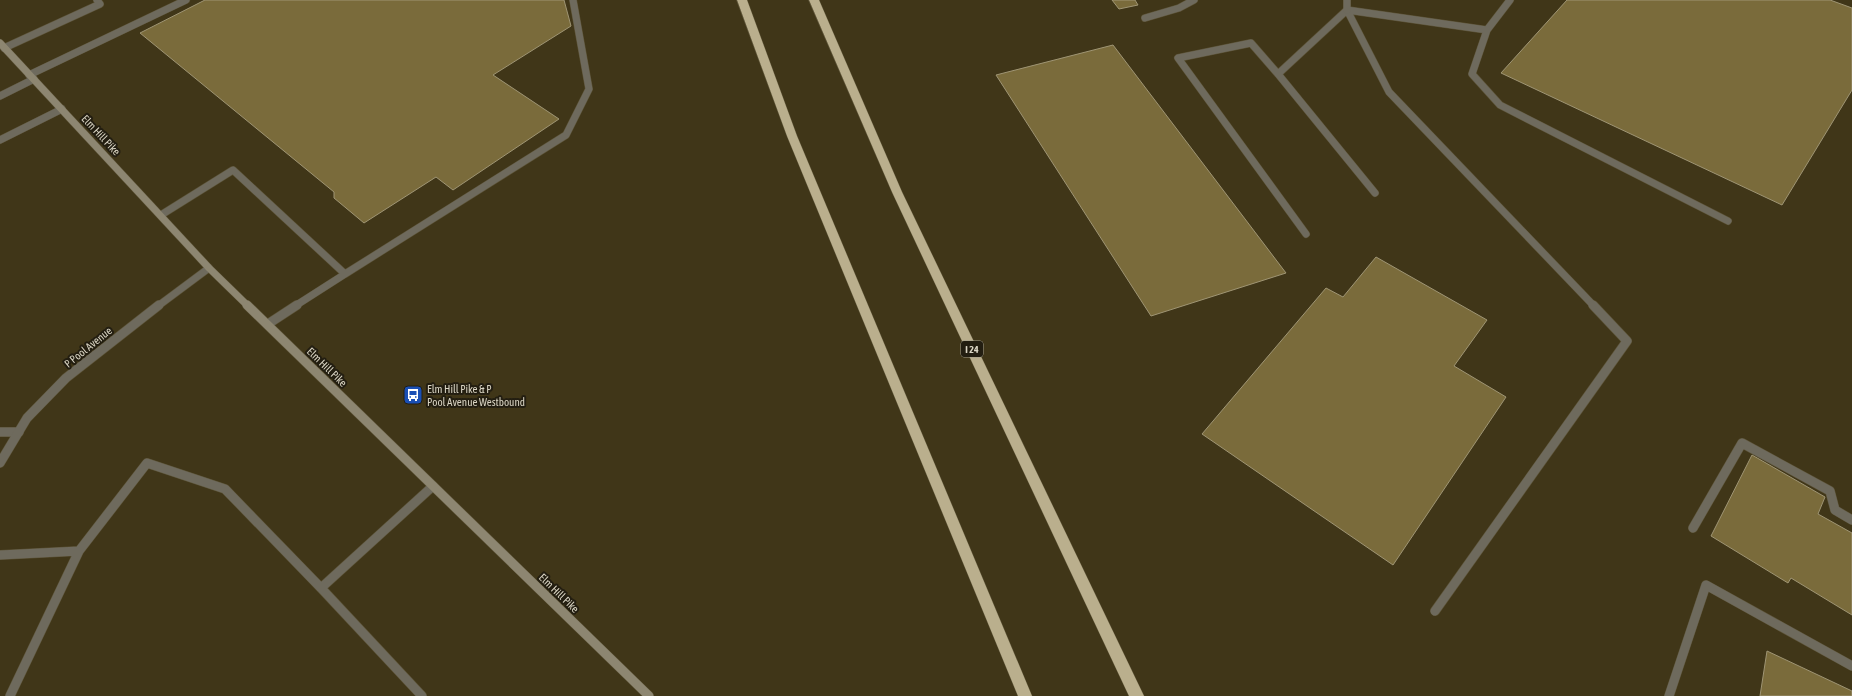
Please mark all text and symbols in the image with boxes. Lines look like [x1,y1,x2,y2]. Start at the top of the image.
street label: Elm Hill Pike [79,112,123,158]
street label: P Pool Avenue [62,324,114,370]
road number: I 24 [961,341,983,357]
street label: Elm Hill Pike [305,345,349,389]
place label: Elm Hill Pike & P Pool Avenue Westbound [427,383,525,408]
bus stop icon: Elm Hill Pike & P Pool Avenue Westbound [402,384,424,406]
street label: Elm Hill Pike [537,571,581,615]

